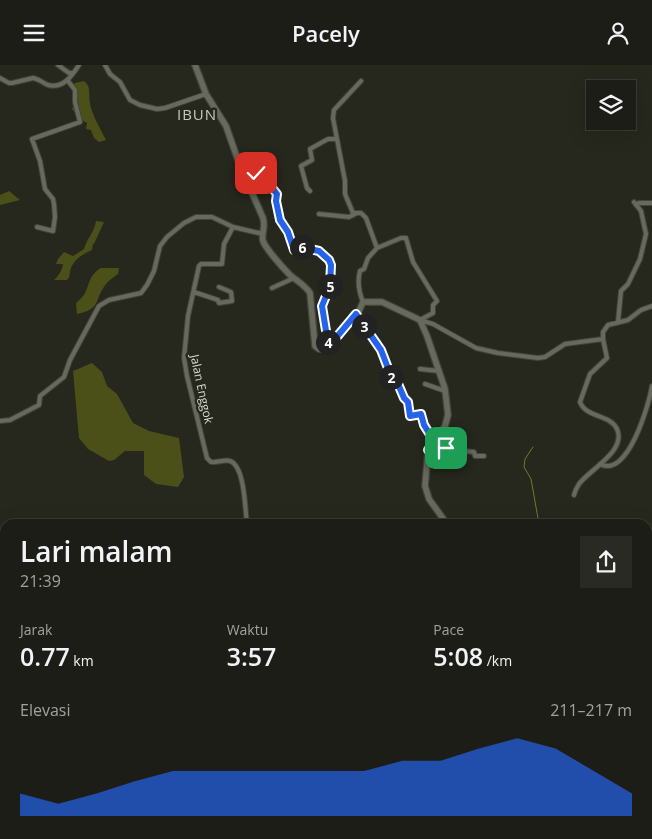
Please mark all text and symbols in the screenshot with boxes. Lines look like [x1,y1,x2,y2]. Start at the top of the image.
text: Pacely [292,18,360,48]
icon: menu [20,19,48,47]
icon: person [604,19,632,47]
map controls [586,80,636,130]
button: layers [586,80,636,130]
district label: IBUN [177,104,217,124]
pin [235,152,277,194]
icon: check [242,159,270,187]
pin: 6 [290,235,314,259]
text: 6 [298,238,307,257]
pin: 5 [318,273,342,299]
text: 5 [326,277,335,296]
pin: 3 [352,313,376,339]
text: 3 [360,317,369,336]
pin: 4 [316,329,340,355]
text: 4 [324,333,333,352]
street label: Jalan Enggok [186,352,218,426]
pin: 2 [378,365,404,389]
text: 2 [387,368,396,387]
pin [425,427,467,469]
icon: arrive [432,434,460,462]
text: Lari malam [20,532,172,570]
button: share [580,536,632,588]
text: 21:39 [20,570,61,592]
text: Jarak [20,620,52,639]
text: Waktu [227,620,268,639]
text: Pace [433,620,464,639]
text: 0.77 [20,639,70,673]
text: 3:57 [227,639,276,673]
text: 5:08 [433,639,483,673]
text: km [70,651,94,670]
text: /km [483,651,512,670]
text: Elevasi [20,699,70,721]
text: 211–217 m [550,699,632,721]

